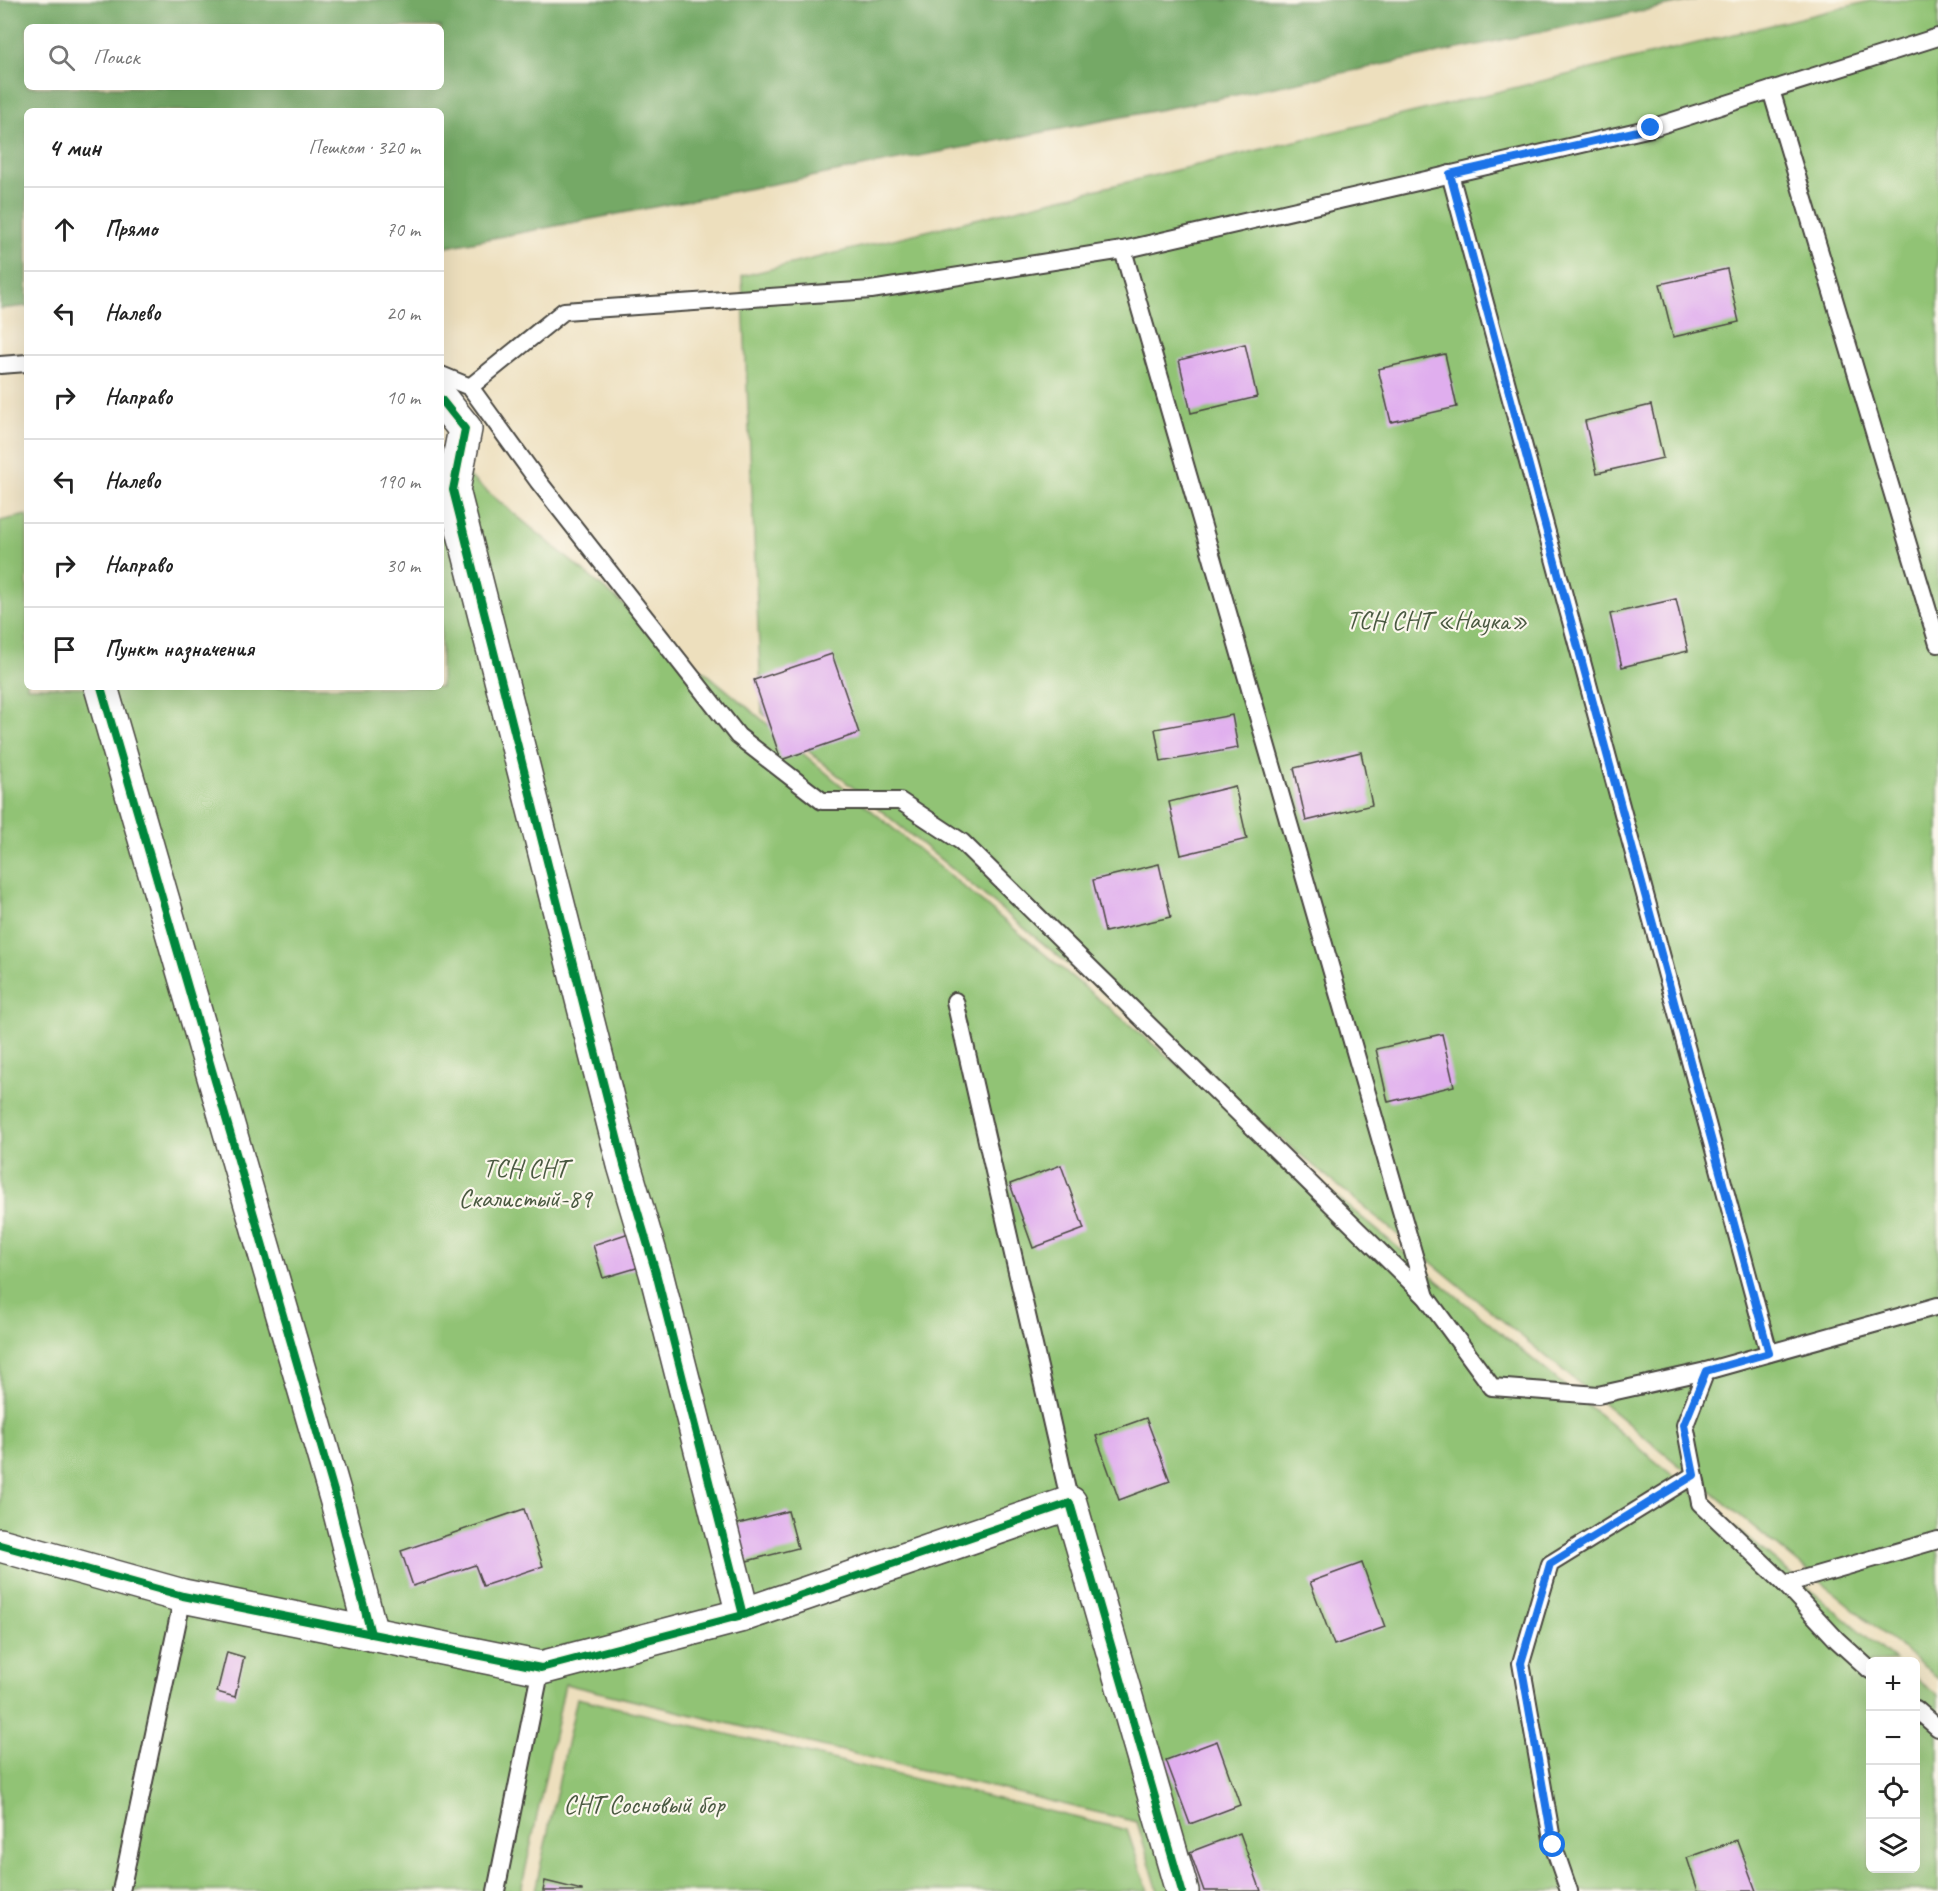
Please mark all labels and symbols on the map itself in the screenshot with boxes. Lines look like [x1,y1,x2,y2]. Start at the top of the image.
route end [1637,114,1663,140]
park label: ТСН СНТ «Наука» [1346,604,1528,637]
park label: ТСН СНТ Скалистый-89 [459,1152,594,1215]
park label: СНТ Сосновый бор [563,1788,727,1821]
route start [1539,1831,1565,1857]

